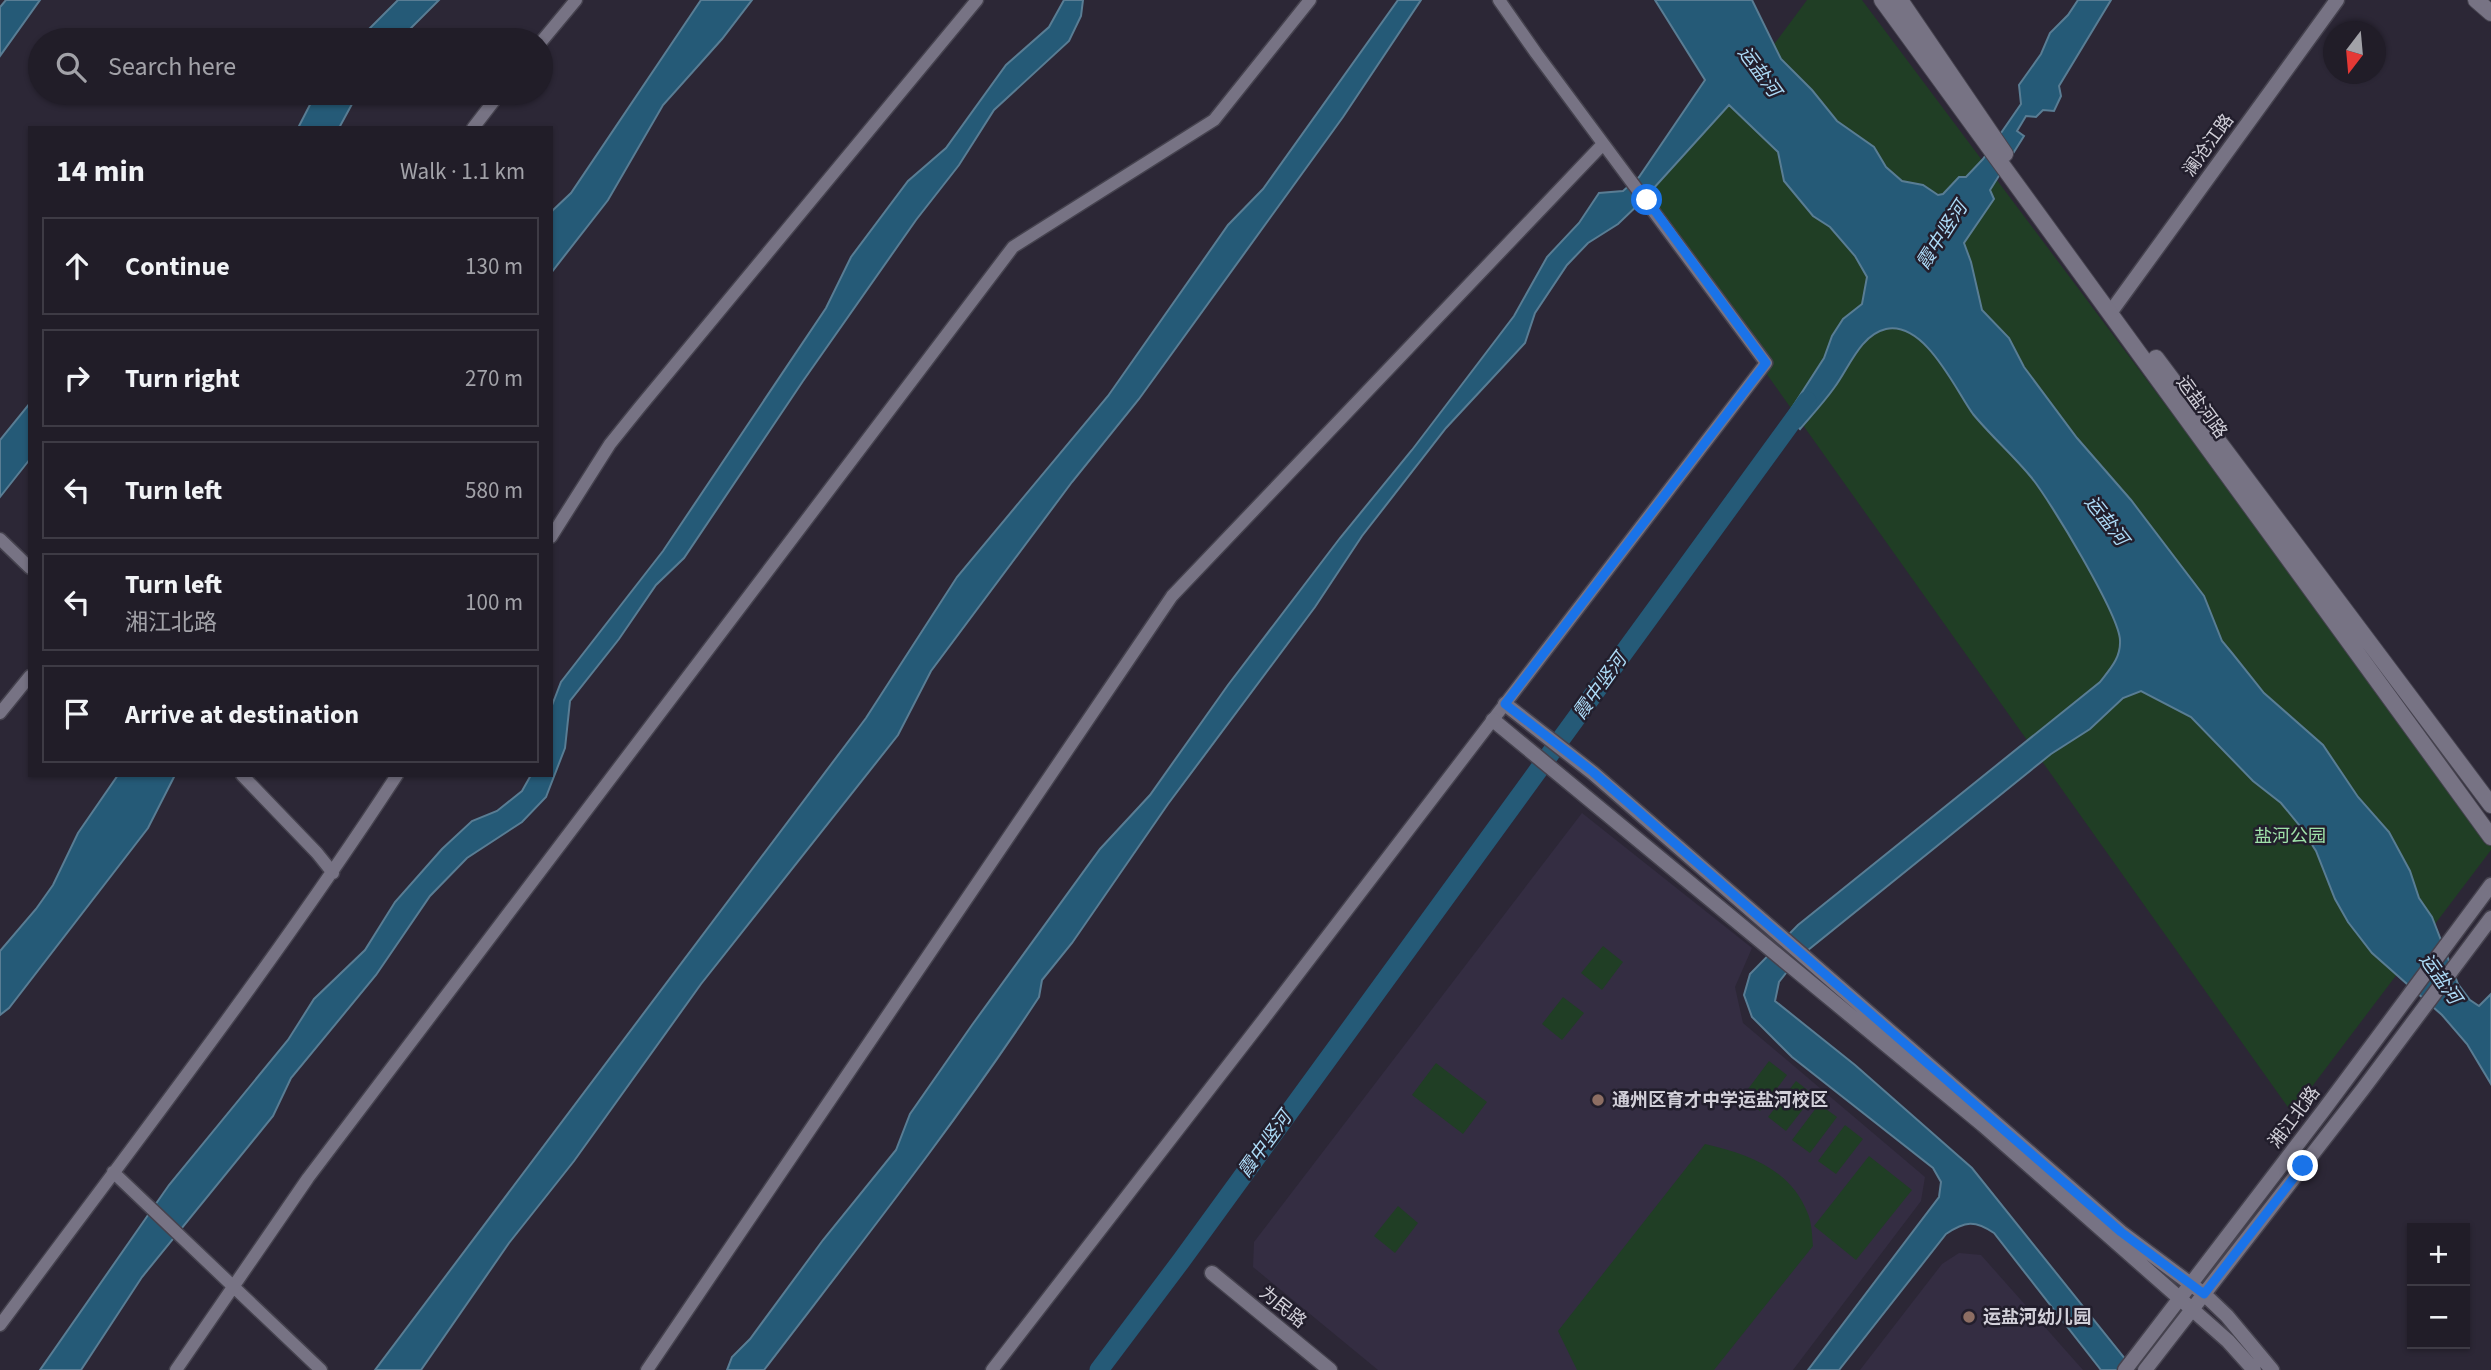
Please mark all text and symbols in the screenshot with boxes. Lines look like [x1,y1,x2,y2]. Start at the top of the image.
north arrow [2323,21,2386,84]
search box [28,28,553,105]
water label: 运盐河 [1731,41,1789,106]
icon: search [52,48,90,86]
text: Search here [108,48,236,85]
street label: 澜沧江路 [2177,109,2240,182]
text: 14 min [56,150,145,193]
text: Walk · 1.1 km [400,155,525,188]
route start [1631,184,1662,215]
water label: 霞中竖河 [1910,193,1976,275]
icon: ahead [58,247,96,285]
text: Continue [125,248,230,285]
text: 130 m [465,250,523,283]
icon: right [58,359,96,397]
text: Turn right [125,360,240,397]
text: 270 m [465,362,523,395]
street label: 运盐河路 [2170,371,2233,444]
icon: left [58,471,96,509]
text: Turn left [125,472,222,509]
text: 580 m [465,474,523,507]
water label: 运盐河 [2078,490,2136,555]
text: Turn left [125,566,222,603]
icon: left [58,583,96,621]
text: 100 m [465,586,523,619]
text: 湘江北路 [125,606,217,639]
water label: 霞中竖河 [1567,645,1636,726]
icon: arrive [58,695,96,733]
text: Arrive at destination [125,696,359,733]
park label: 盐河公园 [2254,824,2326,849]
water label: 运盐河 [2412,948,2469,1013]
street label: 湘江北路 [2263,1081,2326,1154]
place label: 通州区育才中学运盐河校区 [1612,1088,1828,1113]
marker: 通州区育才中学运盐河校区 [1590,1092,1606,1108]
water label: 霞中竖河 [1232,1103,1301,1184]
route end [2287,1150,2318,1181]
map controls [2407,1223,2470,1349]
button: + [2407,1223,2470,1286]
street label: 为民路 [1254,1281,1312,1334]
button: − [2407,1286,2470,1349]
place label: 运盐河幼儿园 [1983,1305,2091,1330]
marker: 运盐河幼儿园 [1961,1309,1977,1325]

